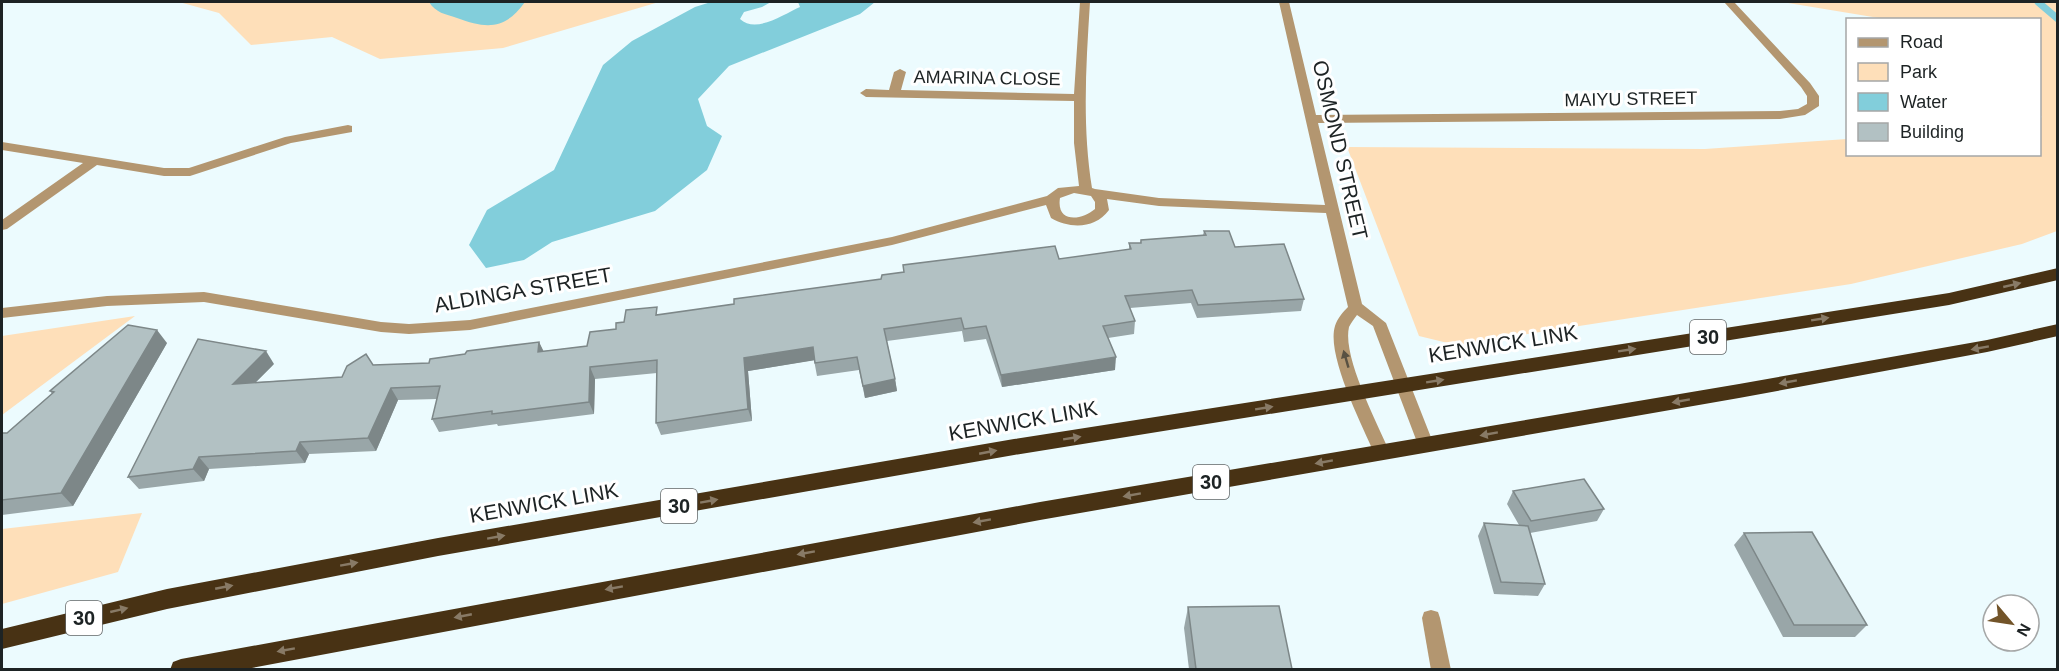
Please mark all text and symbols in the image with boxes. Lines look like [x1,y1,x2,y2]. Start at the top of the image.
legend [1846,18,2041,156]
text: Road [1900,32,1943,52]
street label: OSMOND STREET [1309,58,1372,242]
text: Park [1900,62,1938,82]
street label: AMARINA CLOSE [913,67,1061,89]
street label: MAIYU STREET [1564,88,1698,110]
text: Water [1900,92,1947,112]
text: Building [1900,122,1964,142]
street label: ALDINGA STREET [432,263,614,316]
one-way arrow [2002,279,2021,289]
one-way arrow [1810,315,1829,324]
street label: KENWICK LINK [1427,320,1579,367]
road number: 30 [1690,320,1726,354]
one-way arrow [1970,343,1989,352]
one-way arrow [1618,345,1637,354]
one-way arrow [1340,350,1350,368]
one-way arrow [1425,376,1444,385]
one-way arrow [1778,378,1797,387]
street label: KENWICK LINK [947,396,1099,445]
one-way arrow [1671,396,1690,405]
one-way arrow [1255,403,1274,412]
one-way arrow [1479,429,1498,438]
one-way arrow [1062,434,1081,443]
one-way arrow [979,447,998,456]
one-way arrow [1315,458,1334,467]
road number: 30 [1193,465,1229,499]
street label: KENWICK LINK [468,478,620,527]
road number: 30 [661,489,697,523]
one-way arrow [1122,491,1141,500]
one-way arrow [699,496,718,505]
one-way arrow [973,517,992,526]
one-way arrow [486,532,505,541]
one-way arrow [797,549,816,558]
one-way arrow [340,559,359,568]
one-way arrow [215,582,234,591]
one-way arrow [605,584,624,593]
north arrow [1981,593,2041,653]
road number: 30 [66,601,102,635]
one-way arrow [110,605,129,614]
one-way arrow [454,612,473,621]
text: N [2013,621,2034,639]
one-way arrow [277,646,296,655]

